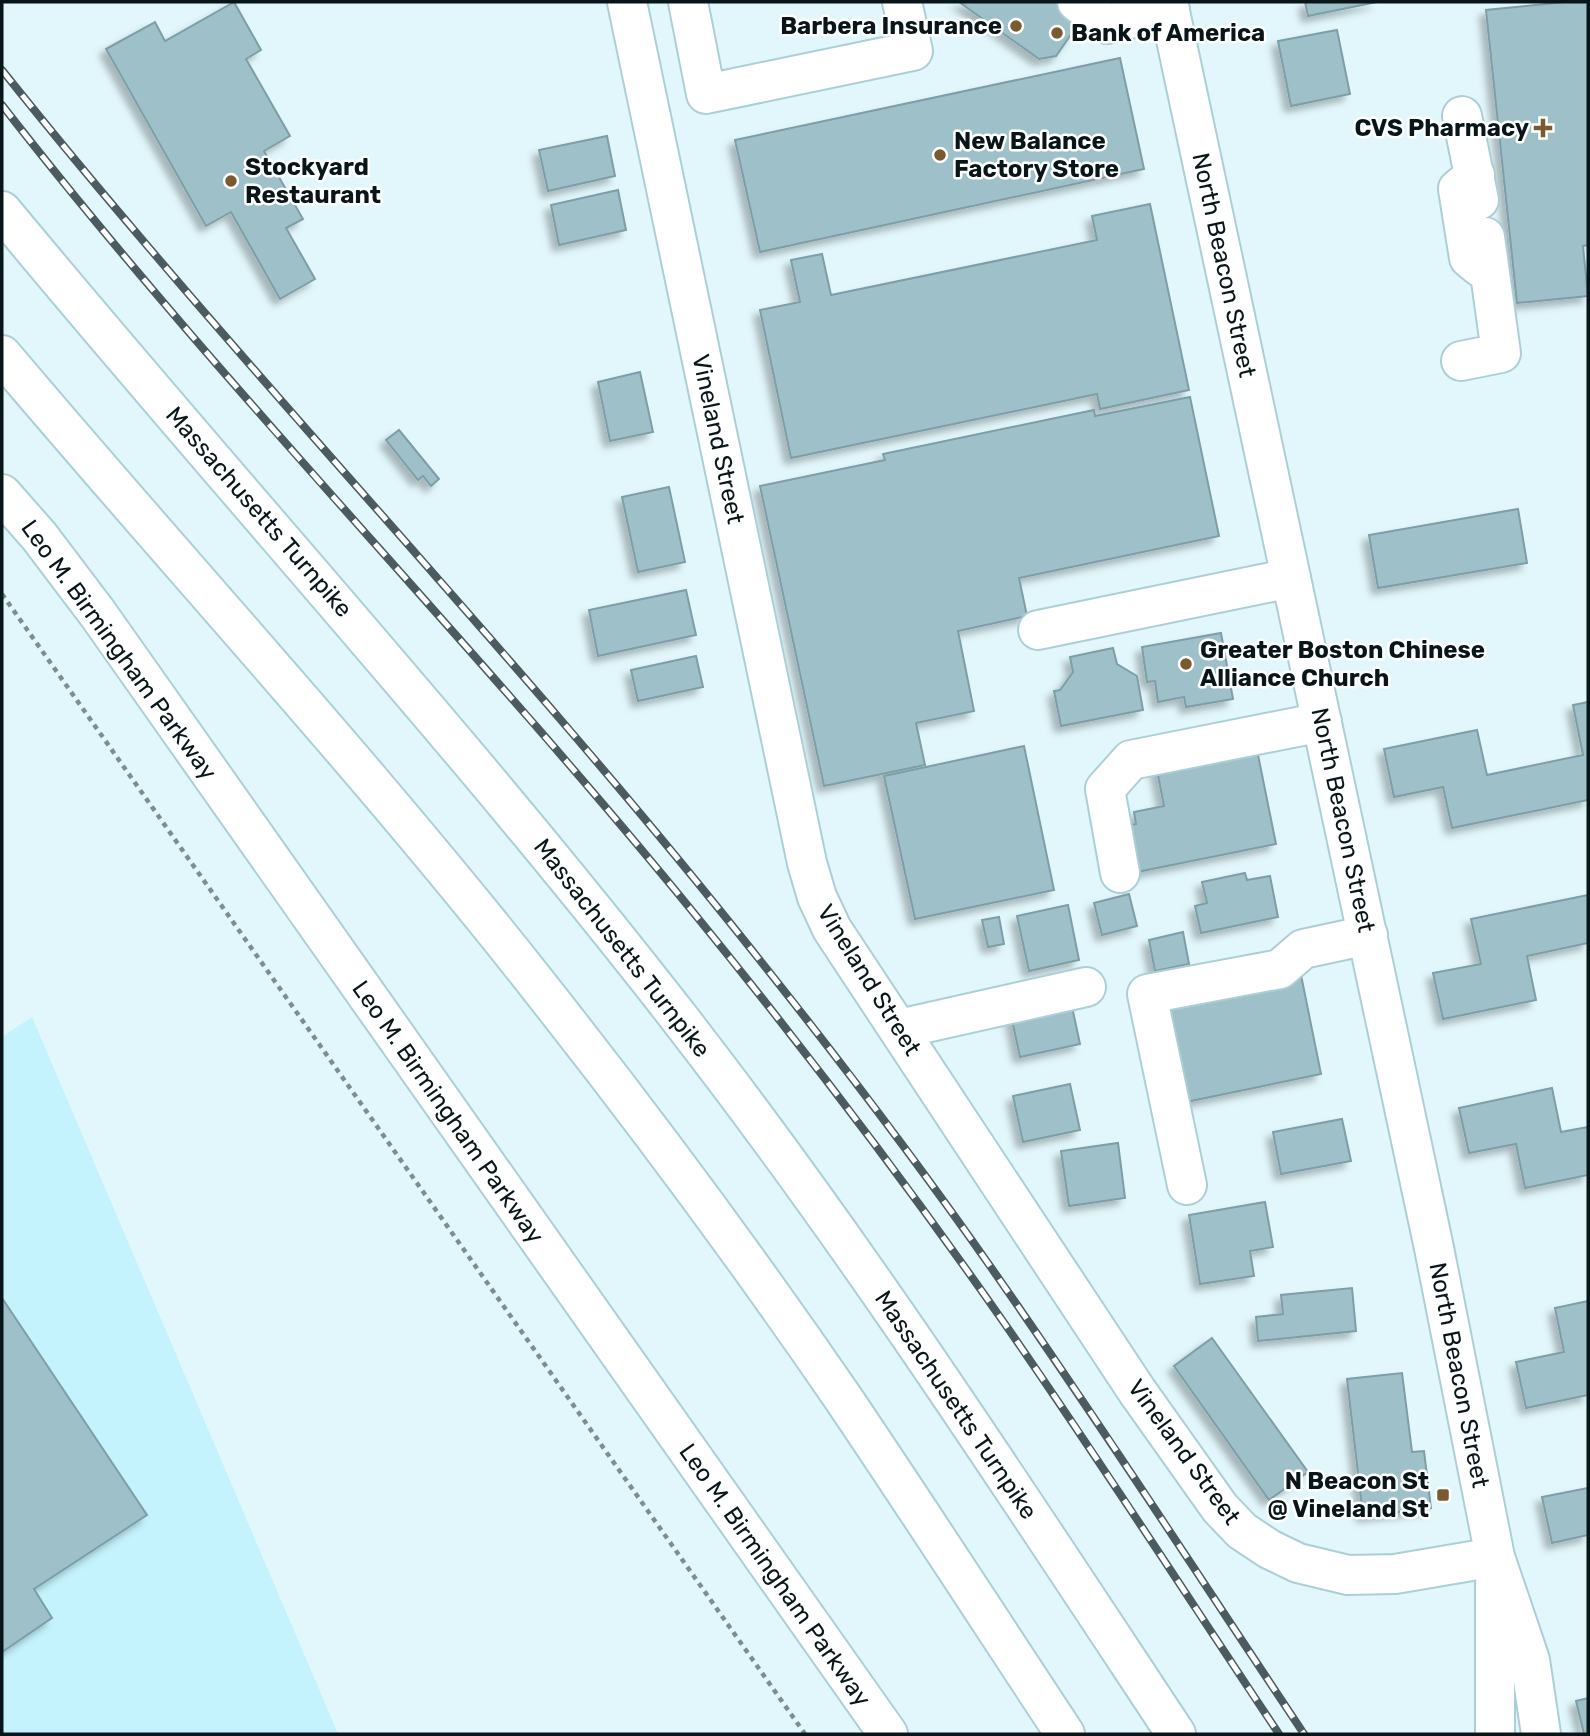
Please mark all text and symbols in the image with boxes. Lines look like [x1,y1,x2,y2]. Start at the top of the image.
place label: Barbera Insurance [780,12,1002,40]
marker: Barbera Insurance [1008,18,1024,34]
place label: Bank of America [1071,19,1265,47]
marker: Bank of America [1049,25,1065,41]
place label: CVS Pharmacy [1354,114,1529,142]
marker: CVS Pharmacy [1535,120,1551,136]
place label: New Balance Factory Store [954,127,1119,183]
marker: New Balance Factory Store [932,147,948,163]
street label: North Beacon Street [1186,150,1262,380]
place label: Stockyard Restaurant [245,153,381,209]
marker: Stockyard Restaurant [223,173,239,189]
street label: Vineland Street [686,352,750,526]
street label: Massachusetts Turnpike [160,401,358,623]
street label: Leo M. Birmingham Parkway [15,515,223,785]
place label: Greater Boston Chinese Alliance Church [1200,636,1485,692]
marker: Greater Boston Chinese Alliance Church [1178,656,1194,672]
street label: North Beacon Street [1305,705,1381,935]
street label: Massachusetts Turnpike [528,833,716,1063]
street label: Vineland Street [811,899,927,1061]
street label: Leo M. Birmingham Parkway [346,975,550,1249]
street label: North Beacon Street [1423,1260,1495,1490]
street label: Massachusetts Turnpike [869,1285,1043,1525]
street label: Vineland Street [1122,1374,1246,1530]
street label: Leo M. Birmingham Parkway [673,1438,877,1712]
place label: N Beacon St @ Vineland St [1267,1467,1429,1523]
marker: N Beacon St @ Vineland St [1435,1487,1451,1503]

